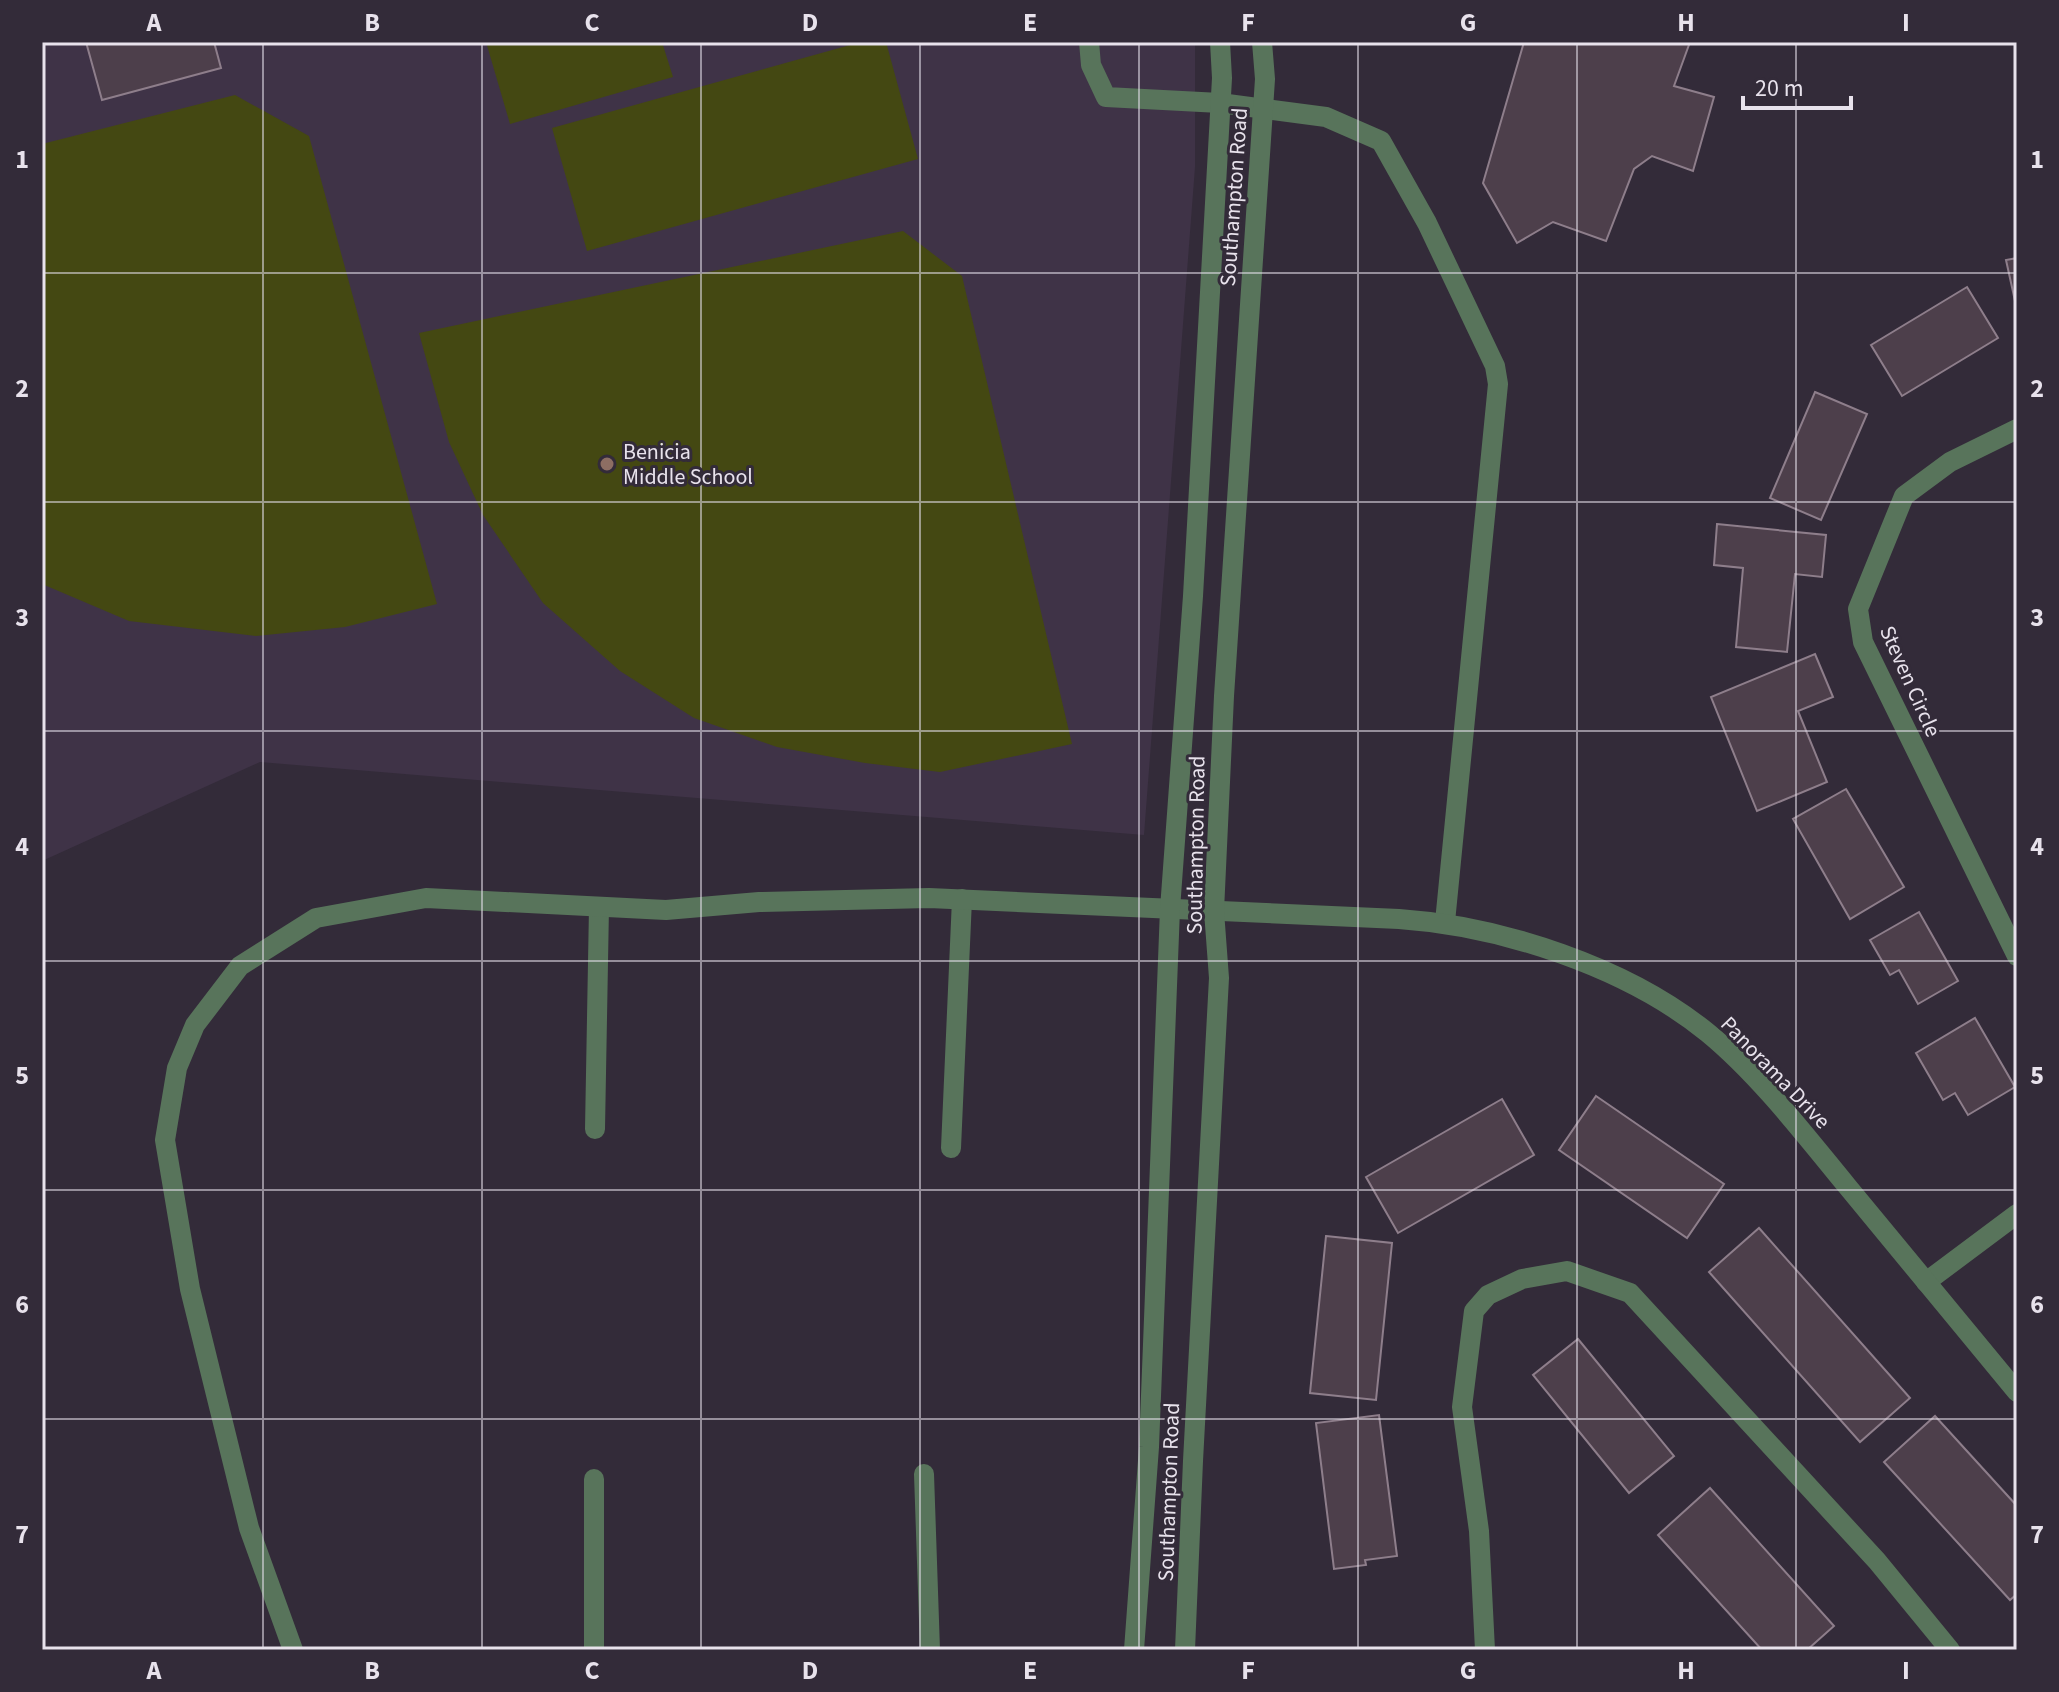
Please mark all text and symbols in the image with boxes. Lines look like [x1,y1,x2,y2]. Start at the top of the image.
text: A [146,4,163,41]
text: B [364,4,380,41]
text: C [584,4,600,41]
text: D [802,4,818,41]
text: E [1023,4,1037,41]
text: F [1241,4,1255,41]
text: G [1460,4,1476,41]
text: H [1677,4,1695,41]
text: I [1902,4,1910,41]
scale bar [1743,60,1851,110]
text: 20 m [1755,71,1804,106]
street label: Southampton Road [1212,107,1256,287]
text: 1 [15,141,29,178]
text: 1 [2030,141,2044,178]
text: 2 [15,370,29,407]
text: 2 [2030,370,2044,407]
place label: Benicia Middle School [623,436,753,493]
marker: Benicia Middle School [598,455,616,473]
text: 3 [15,599,29,636]
text: 3 [2030,599,2044,636]
street label: Steven Circle [1871,621,1949,742]
street label: Southampton Road [1178,755,1214,935]
text: 4 [15,828,29,865]
text: 4 [2030,828,2044,865]
street label: Panorama Drive [1713,1009,1838,1136]
text: 5 [15,1057,29,1094]
text: 5 [2030,1057,2044,1094]
text: 6 [15,1286,29,1323]
text: 6 [2030,1286,2044,1323]
street label: Southampton Road [1150,1402,1188,1582]
text: 7 [15,1516,29,1553]
text: 7 [2030,1516,2044,1553]
text: A [146,1652,163,1689]
text: B [364,1652,380,1689]
text: C [584,1652,600,1689]
text: D [802,1652,818,1689]
text: E [1023,1652,1037,1689]
text: F [1241,1652,1255,1689]
text: G [1460,1652,1476,1689]
text: H [1677,1652,1695,1689]
text: I [1902,1652,1910,1689]

